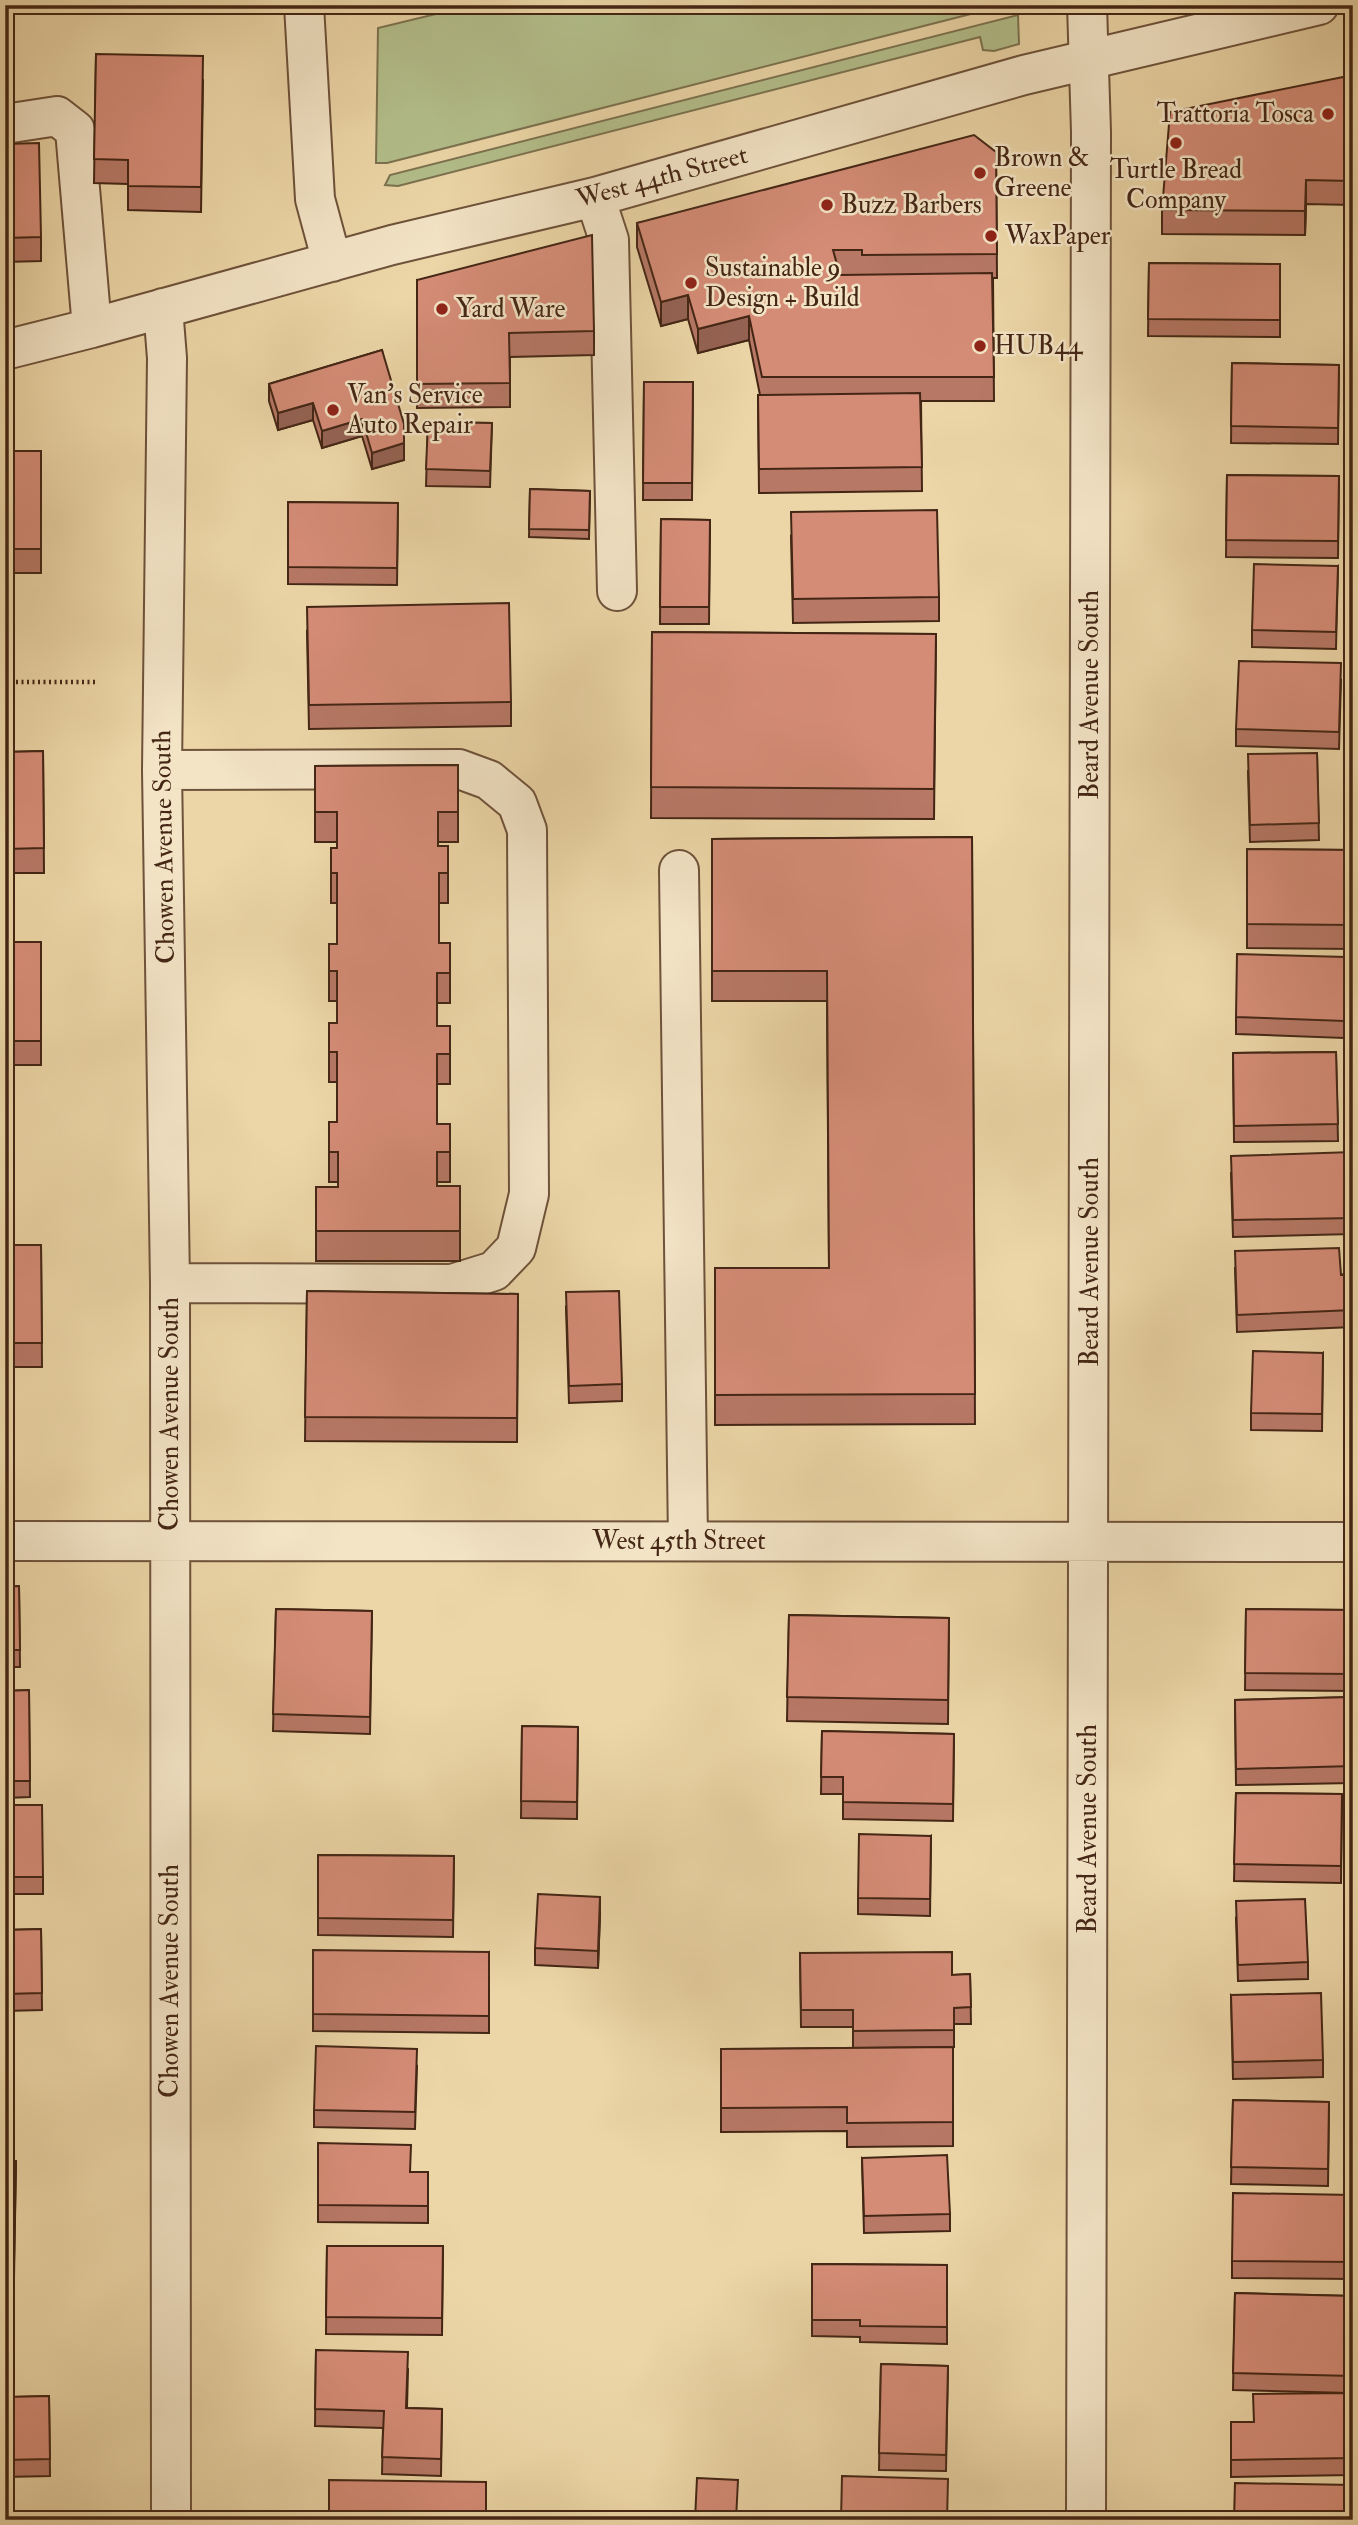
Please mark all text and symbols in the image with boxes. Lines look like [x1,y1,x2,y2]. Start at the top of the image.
place label: Trattoria Tosca [1157,98,1314,130]
marker: Trattoria Tosca [1320,106,1336,122]
marker: Turtle Bread Company [1168,135,1184,151]
street label: West 44th Street [572,139,751,215]
place label: Brown & Greene [994,142,1090,204]
place label: Turtle Bread Company [1110,154,1242,217]
marker: Brown & Greene [972,165,988,181]
place label: Buzz Barbers [841,189,982,221]
marker: Buzz Barbers [819,197,835,213]
place label: WaxPaper [1004,220,1111,253]
marker: WaxPaper [983,228,999,244]
place label: Sustainable 9 Design + Build [705,252,860,314]
marker: Sustainable 9 Design + Build [683,275,699,291]
place label: Yard Ware [456,293,566,325]
marker: Yard Ware [434,301,450,317]
place label: HUB44 [994,330,1083,362]
marker: HUB44 [972,338,988,354]
place label: Van's Service Auto Repair [346,379,483,442]
marker: Van's Service Auto Repair [325,402,341,418]
street label: Beard Avenue South [1074,590,1106,800]
street label: Chowen Avenue South [146,729,182,964]
street label: Beard Avenue South [1074,1157,1106,1367]
street label: Chowen Avenue South [154,1297,186,1531]
street label: West 45th Street [591,1525,766,1557]
street label: Beard Avenue South [1072,1724,1104,1934]
street label: Chowen Avenue South [154,1864,186,2098]

